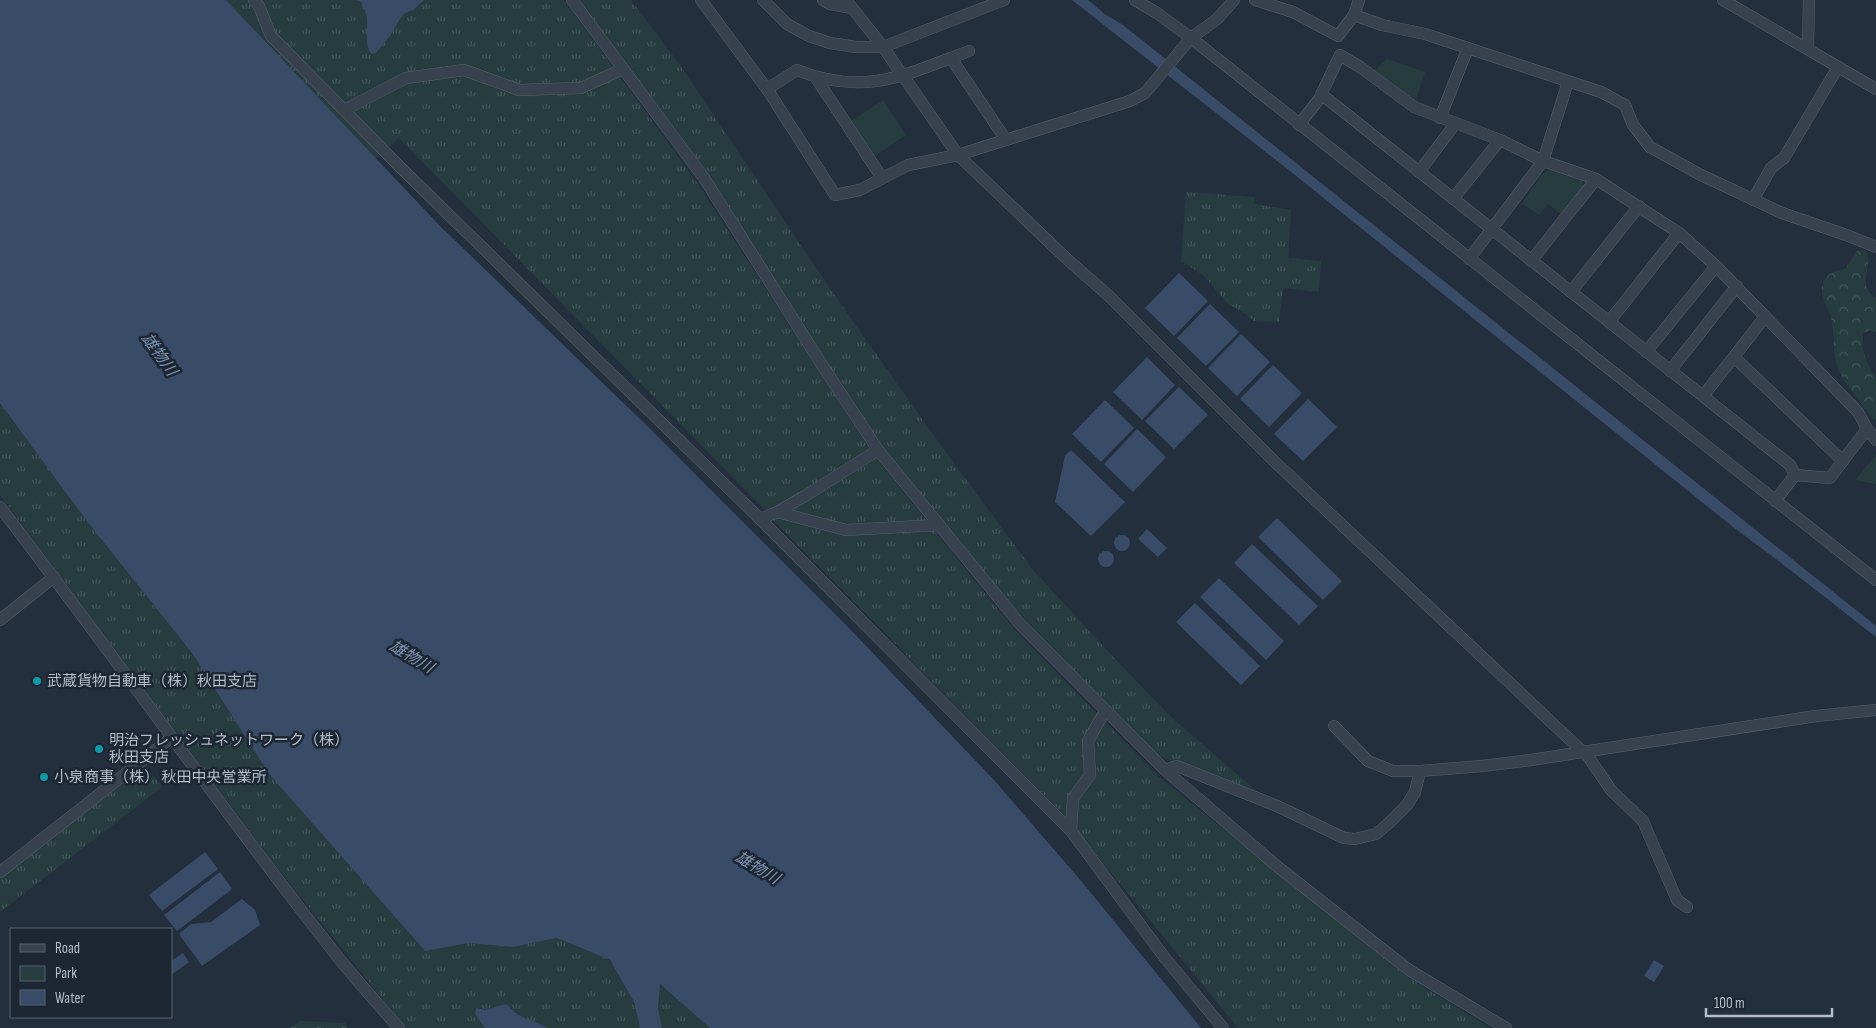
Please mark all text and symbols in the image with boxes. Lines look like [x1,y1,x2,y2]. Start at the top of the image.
water label: 雄物川 [137,330,182,381]
water label: 雄物川 [386,637,438,679]
place label: 武蔵貨物自動車（株）秋田支店 [47,672,257,691]
marker: 武蔵貨物自動車（株）秋田支店 [31,675,43,687]
place label: 明治フレッシュネットワーク（株） 秋田支店 [109,731,349,767]
marker: 明治フレッシュネットワーク（株） 秋田支店 [93,743,105,755]
place label: 小泉商事（株） 秋田中央営業所 [54,768,266,787]
marker: 小泉商事（株） 秋田中央営業所 [38,771,50,783]
water label: 雄物川 [732,848,784,890]
legend [10,928,172,1018]
text: Road [55,939,80,958]
text: Park [55,964,77,983]
scale bar [1706,986,1832,1018]
text: Water [55,989,86,1008]
text: 100 m [1714,994,1745,1013]

